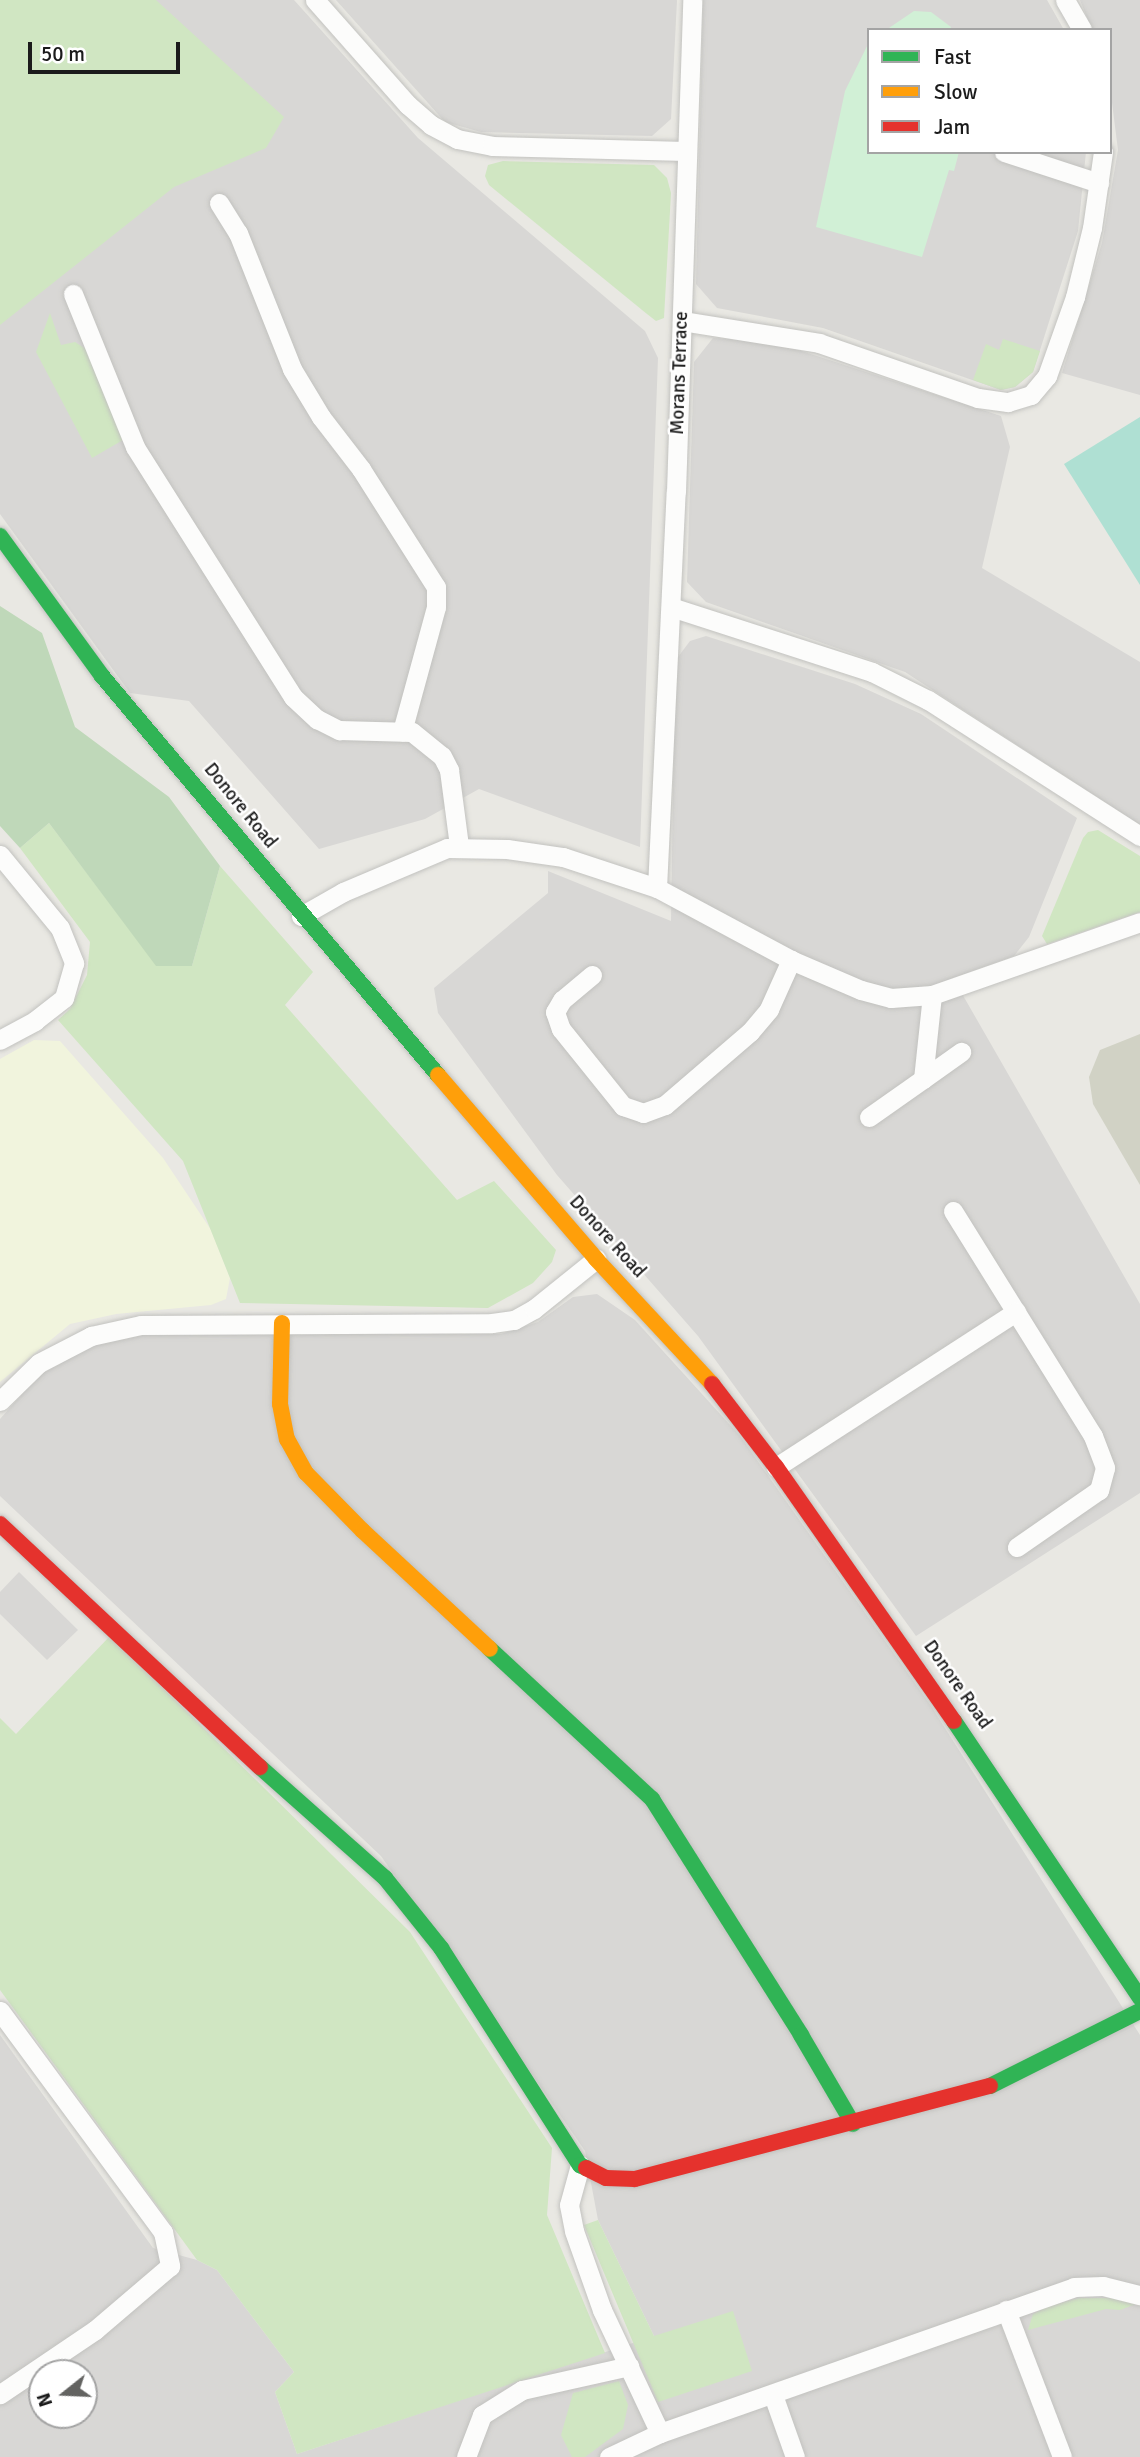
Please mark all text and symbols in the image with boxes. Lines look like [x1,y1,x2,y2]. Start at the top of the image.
scale bar [32,28,184,72]
legend [867,28,1112,154]
text: 50 m [41,41,85,67]
text: Fast [934,44,971,70]
text: Slow [934,79,978,105]
text: Jam [934,114,970,140]
street label: Morans Terrace [666,311,694,435]
street label: Donore Road [199,759,281,853]
street label: Donore Road [564,1191,650,1283]
street label: Donore Road [918,1636,996,1734]
north arrow [28,2359,98,2429]
text: N [31,2390,58,2410]

